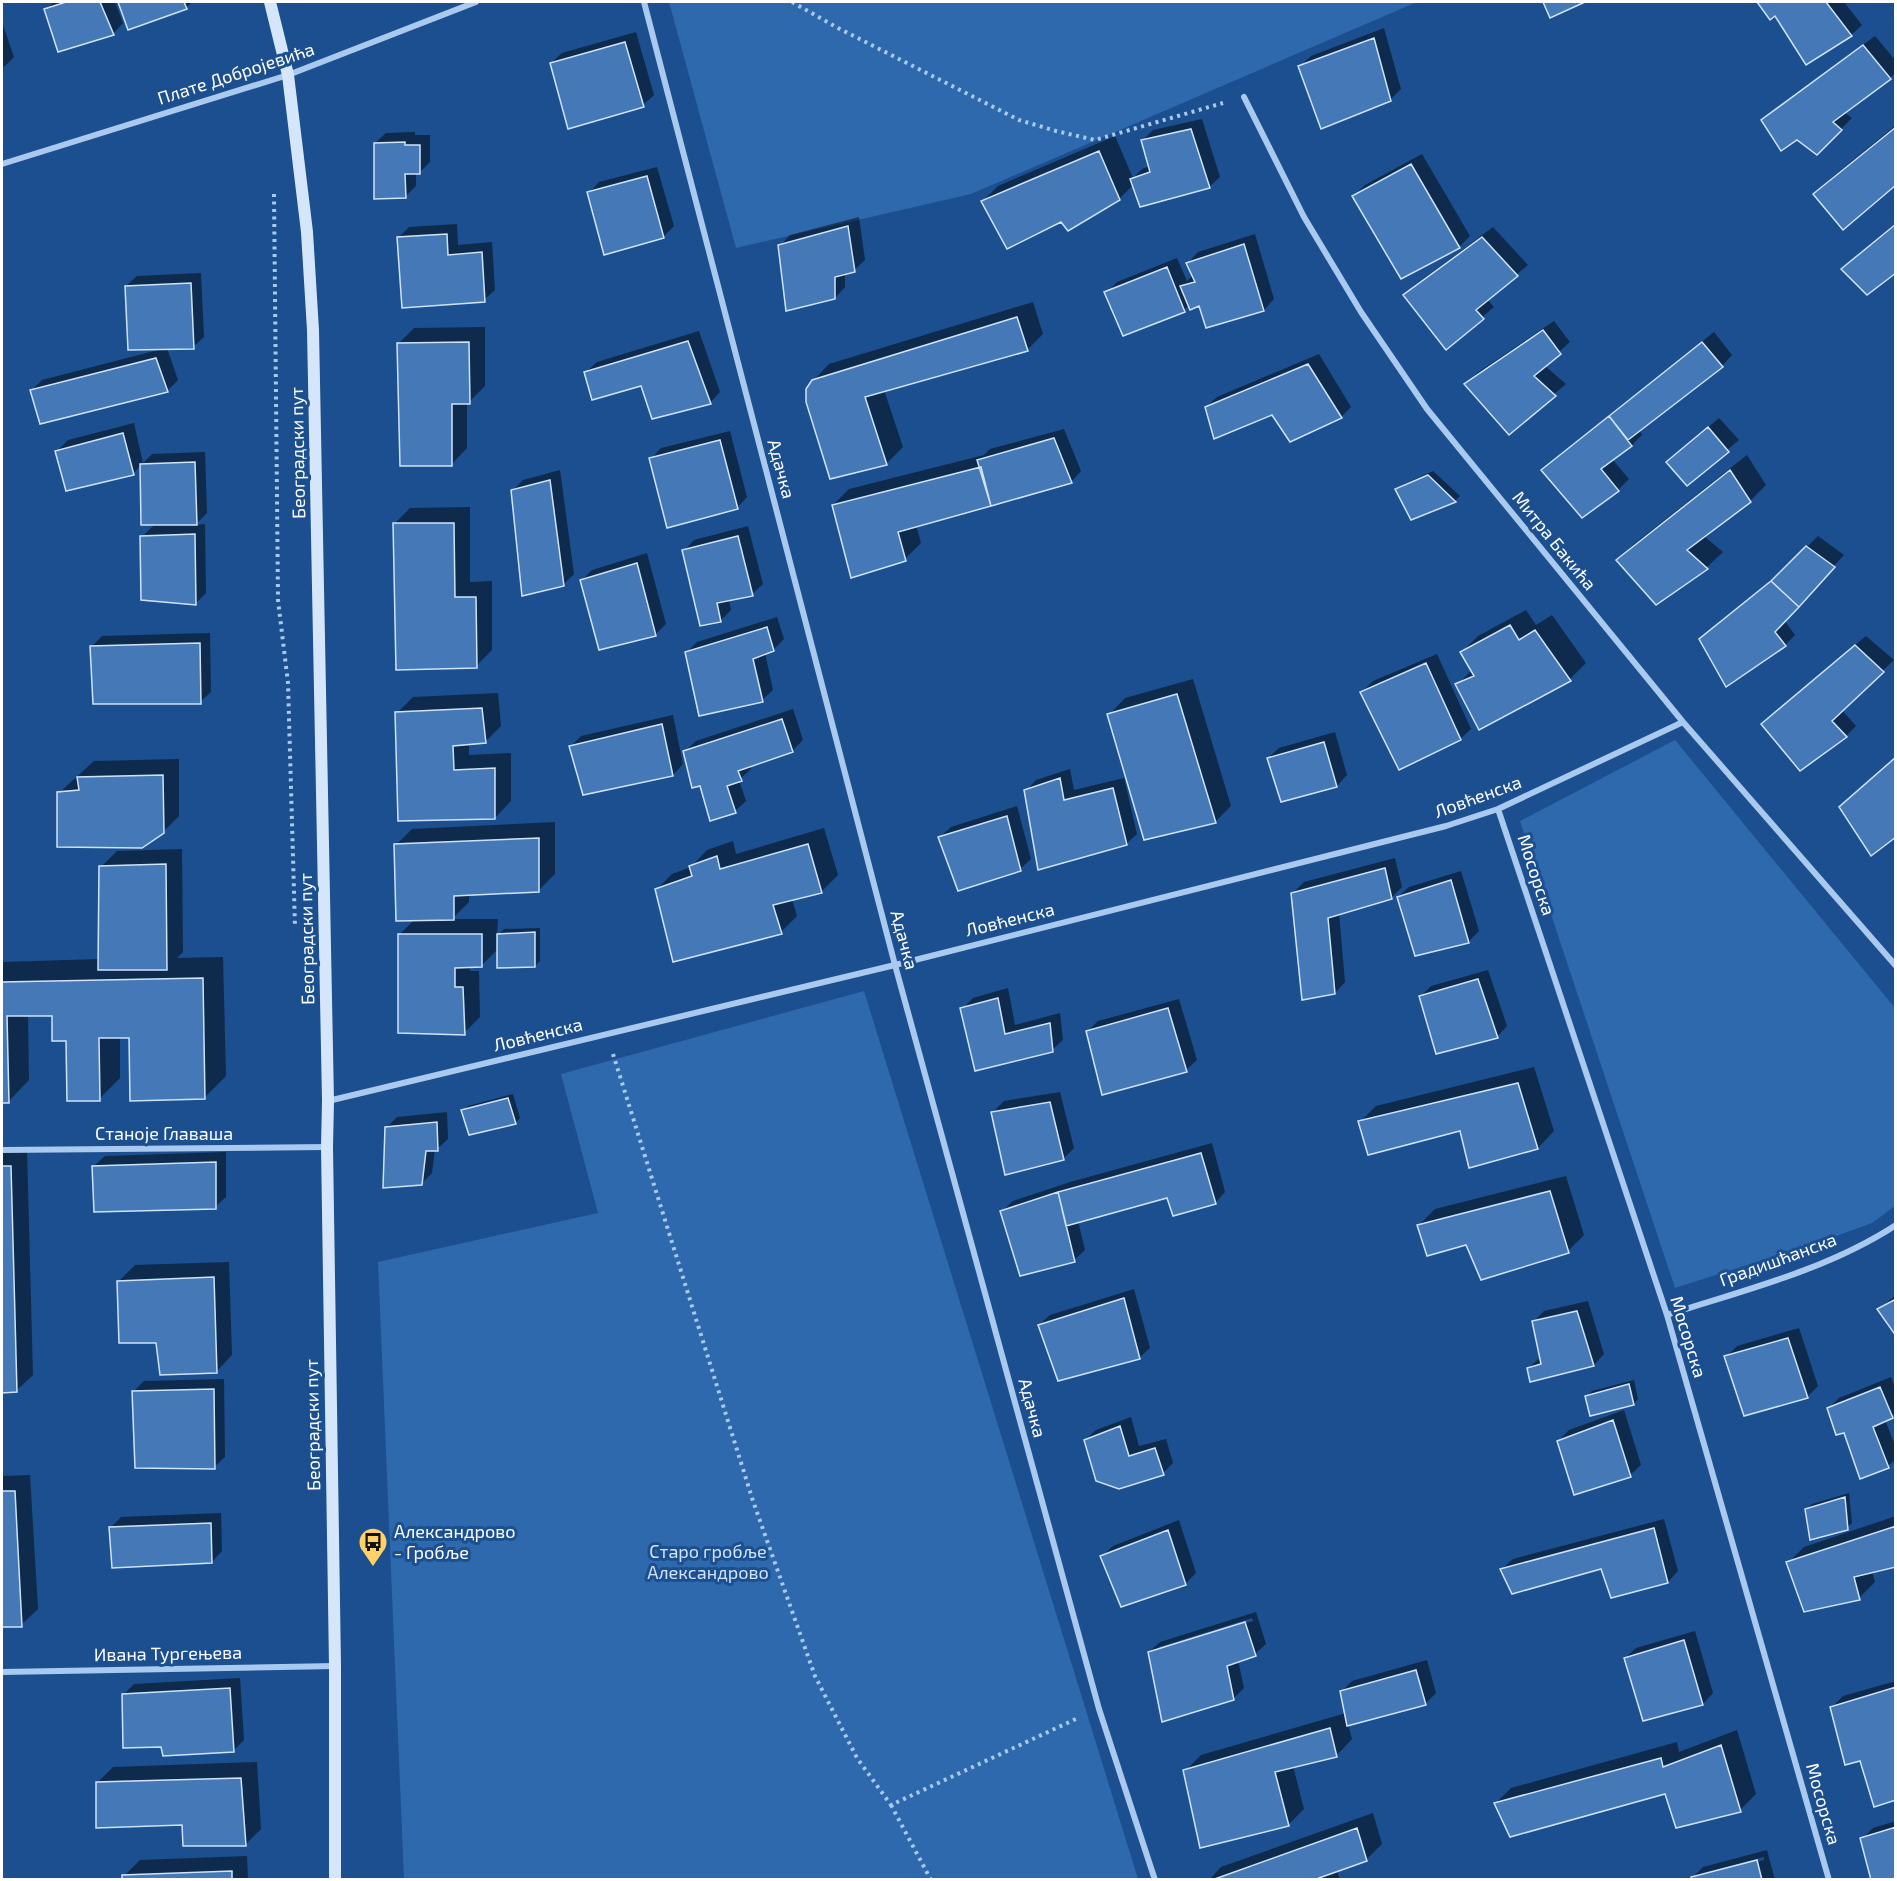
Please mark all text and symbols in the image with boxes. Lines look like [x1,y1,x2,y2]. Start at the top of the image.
street label: Плате Добројевића [154,37,317,109]
street label: Београдски пут [285,387,309,519]
street label: Адачка [763,437,800,501]
street label: Митра Бакића [1508,486,1601,594]
street label: Ловћенска [1431,770,1524,822]
street label: Мосорска [1514,831,1560,918]
street label: Београдски пут [294,873,318,1005]
street label: Ловћенска [963,897,1057,941]
street label: Адачка [886,908,923,972]
street label: Ловћенска [491,1012,585,1056]
street label: Станоје Главаша [95,1122,233,1144]
street label: Градишћанска [1716,1228,1839,1290]
street label: Мосорска [1666,1293,1712,1380]
street label: Београдски пут [300,1359,324,1491]
street label: Адачка [1014,1376,1051,1440]
place label: Александрово - Гробље [394,1520,515,1563]
bus stop icon: Александрово - Гробље [357,1526,389,1568]
park label: Старо гробље Александрово [647,1540,769,1583]
street label: Ивана Тургењева [94,1641,242,1665]
street label: Мосорска [1802,1760,1846,1847]

